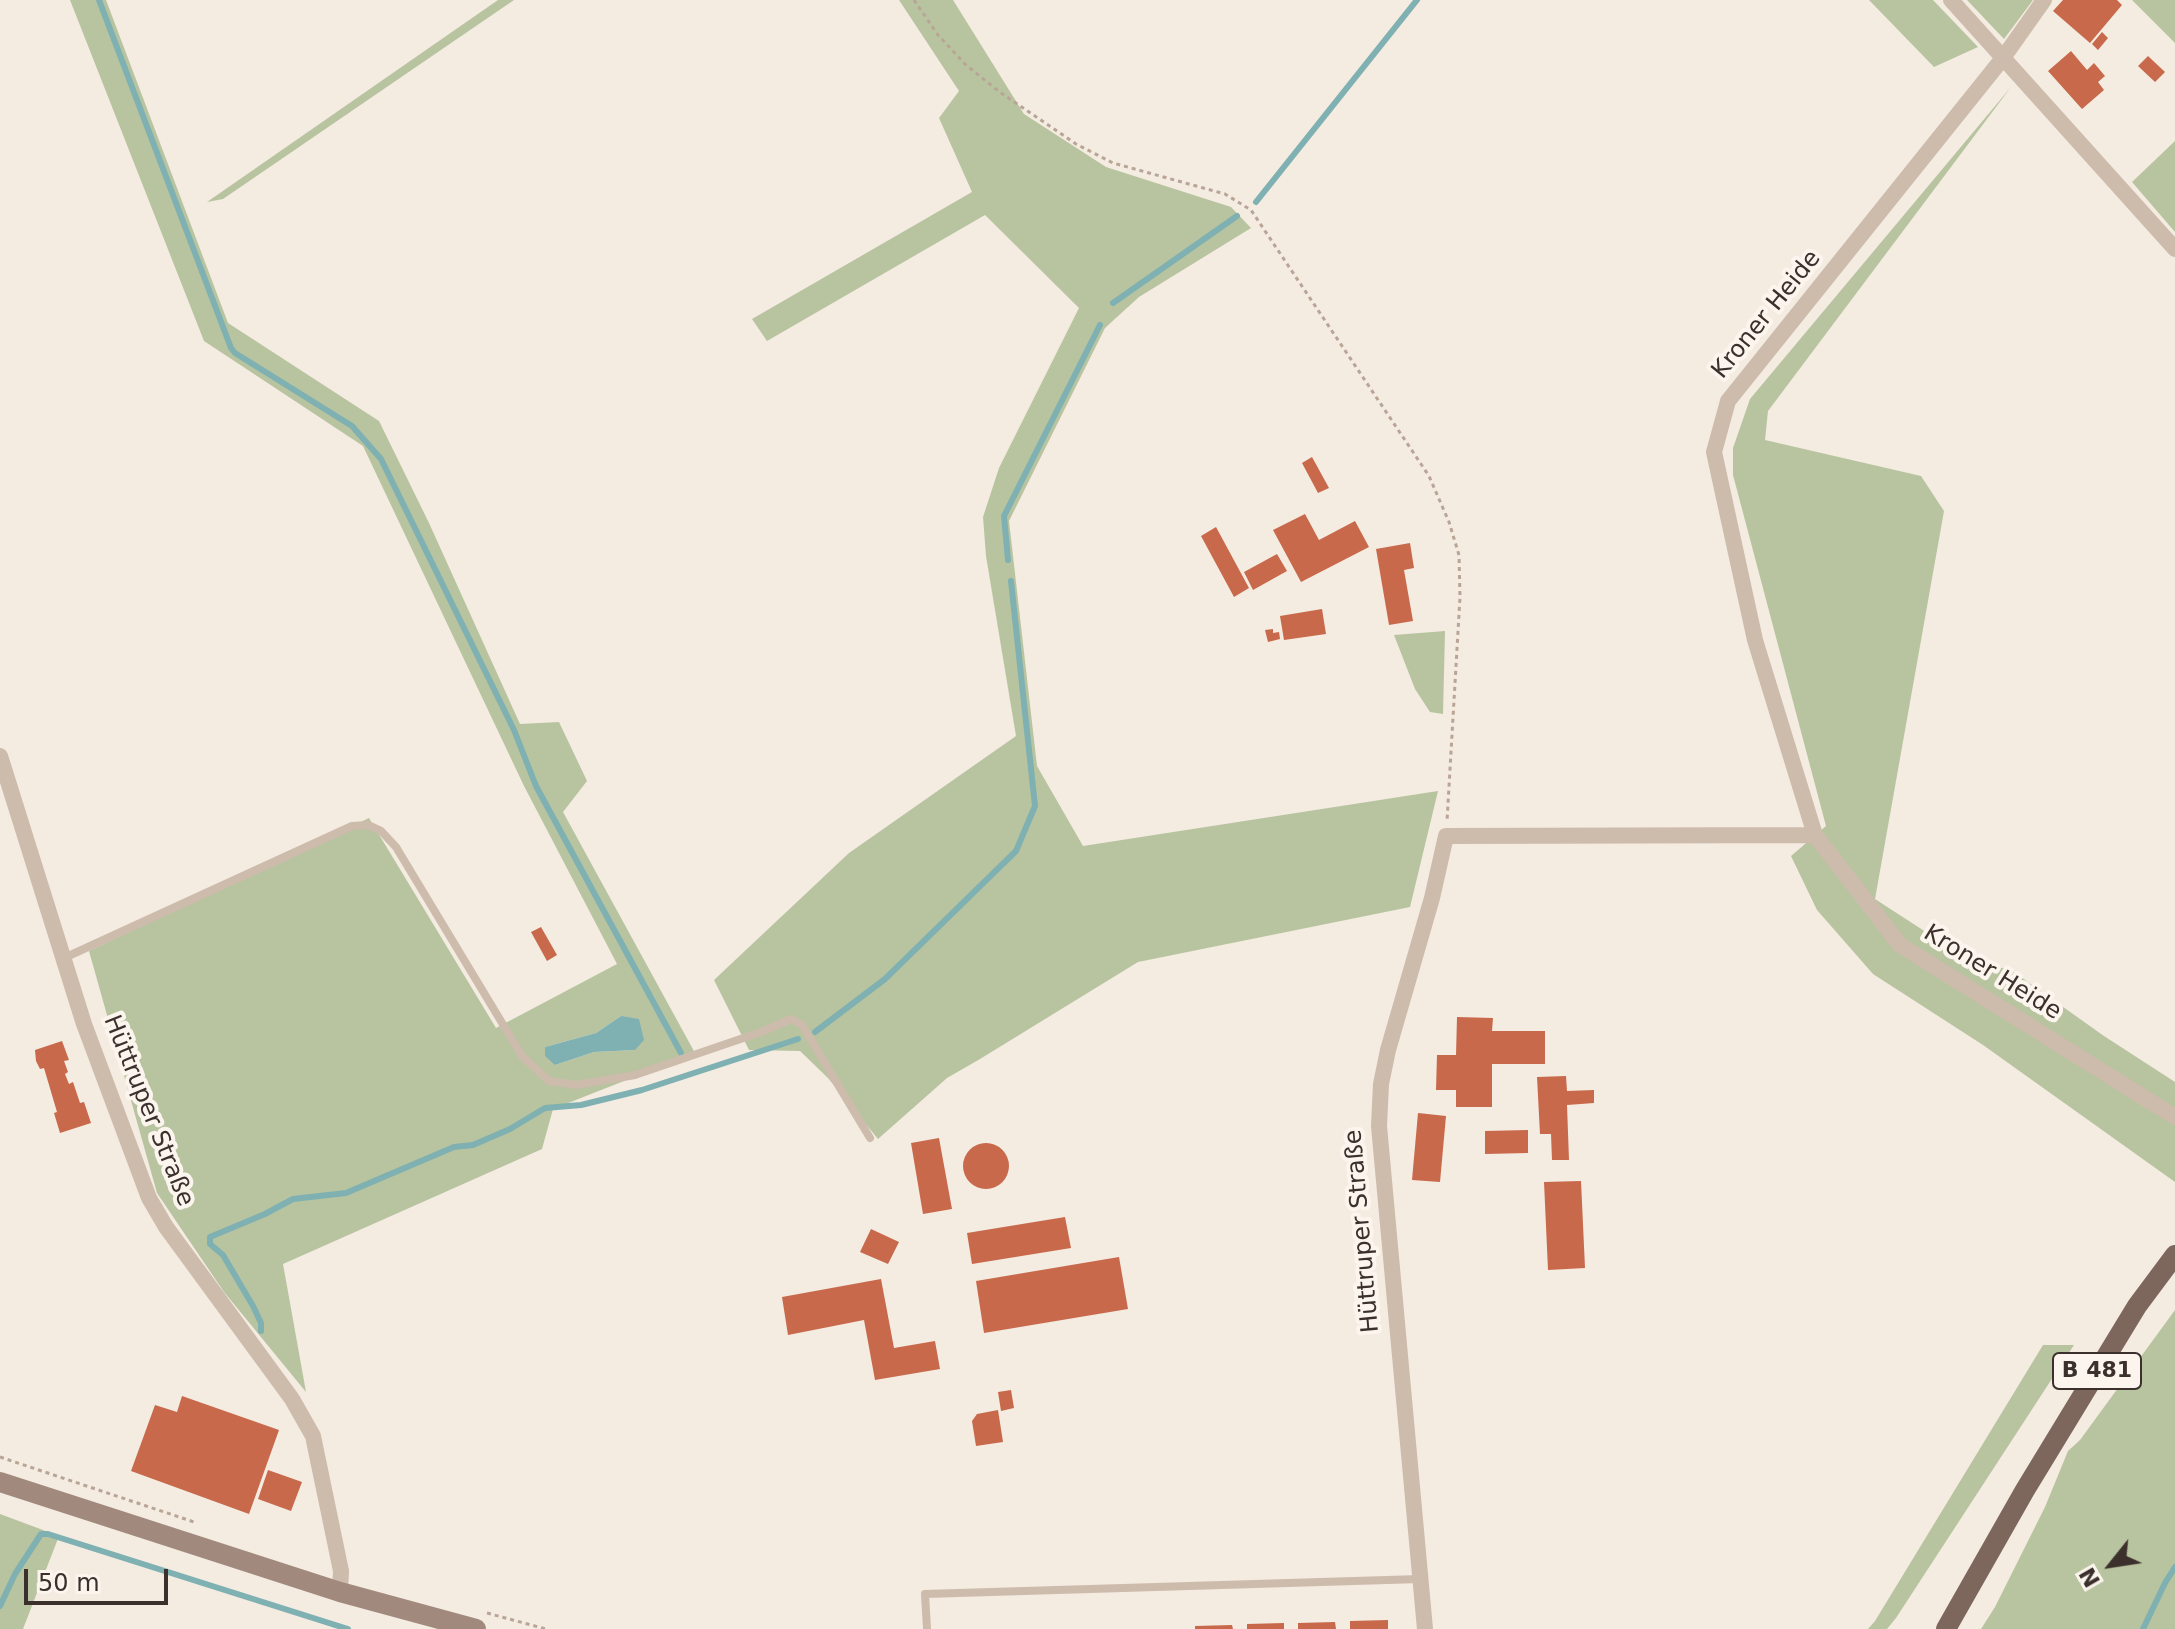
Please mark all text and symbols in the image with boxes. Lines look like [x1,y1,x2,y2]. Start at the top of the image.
street label: Kroner Heide [1706,245,1828,385]
street label: Kroner Heide [1918,919,2066,1027]
street label: Hüttruper Straße [96,1011,200,1211]
street label: Hüttruper Straße [1340,1128,1386,1334]
road number: B 481 [2053,1353,2141,1389]
north arrow [2071,1525,2151,1605]
scale bar [28,1553,172,1603]
text: N [2074,1563,2105,1591]
text: 50 m [38,1569,100,1597]

